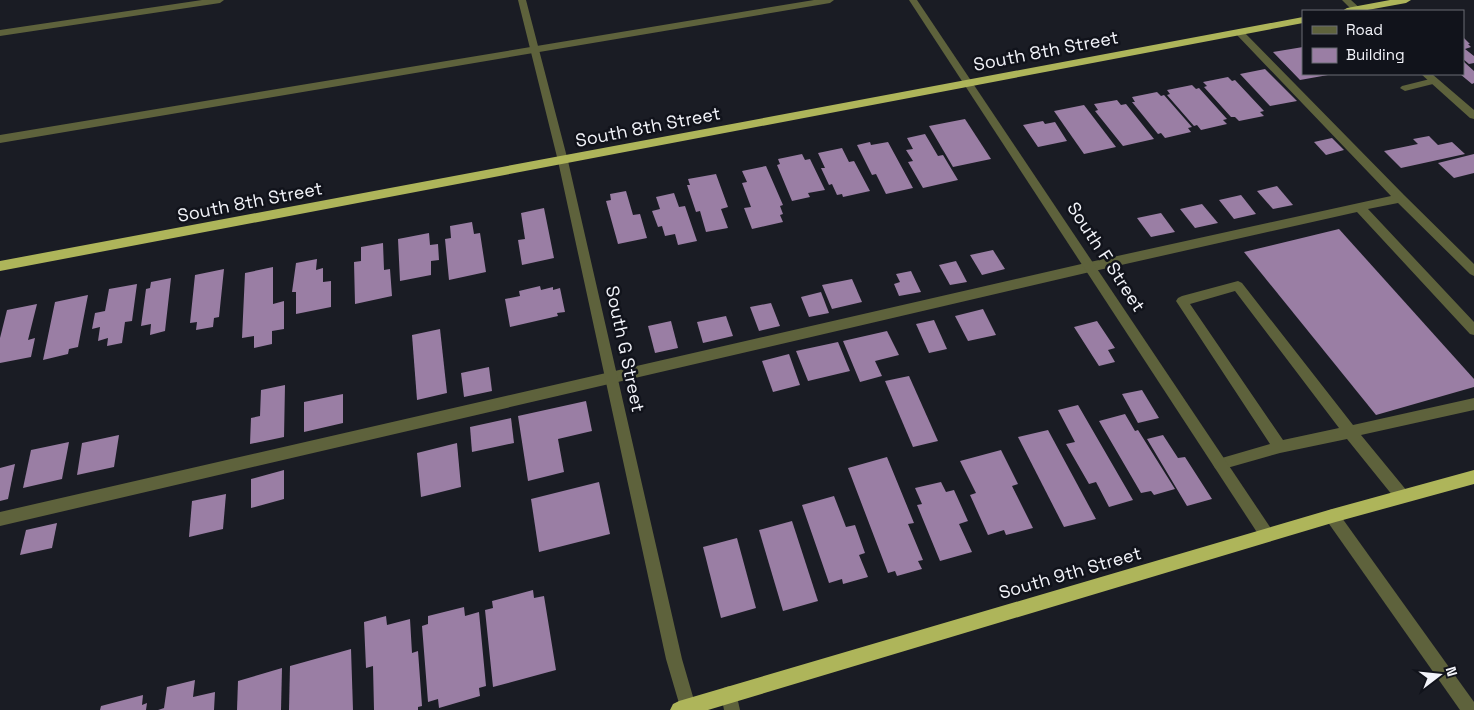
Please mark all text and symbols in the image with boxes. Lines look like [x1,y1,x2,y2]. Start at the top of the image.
legend [1302,10,1464,75]
text: Road [1346,20,1383,39]
street label: South 8th Street [971,25,1120,76]
text: Building [1346,45,1405,64]
street label: South 8th Street [573,101,722,152]
street label: South 8th Street [175,176,324,227]
street label: South F Street [1062,197,1151,316]
street label: South G Street [601,284,650,414]
street label: South 9th Street [996,541,1144,604]
north arrow [1414,650,1464,700]
text: N [1442,664,1461,678]

